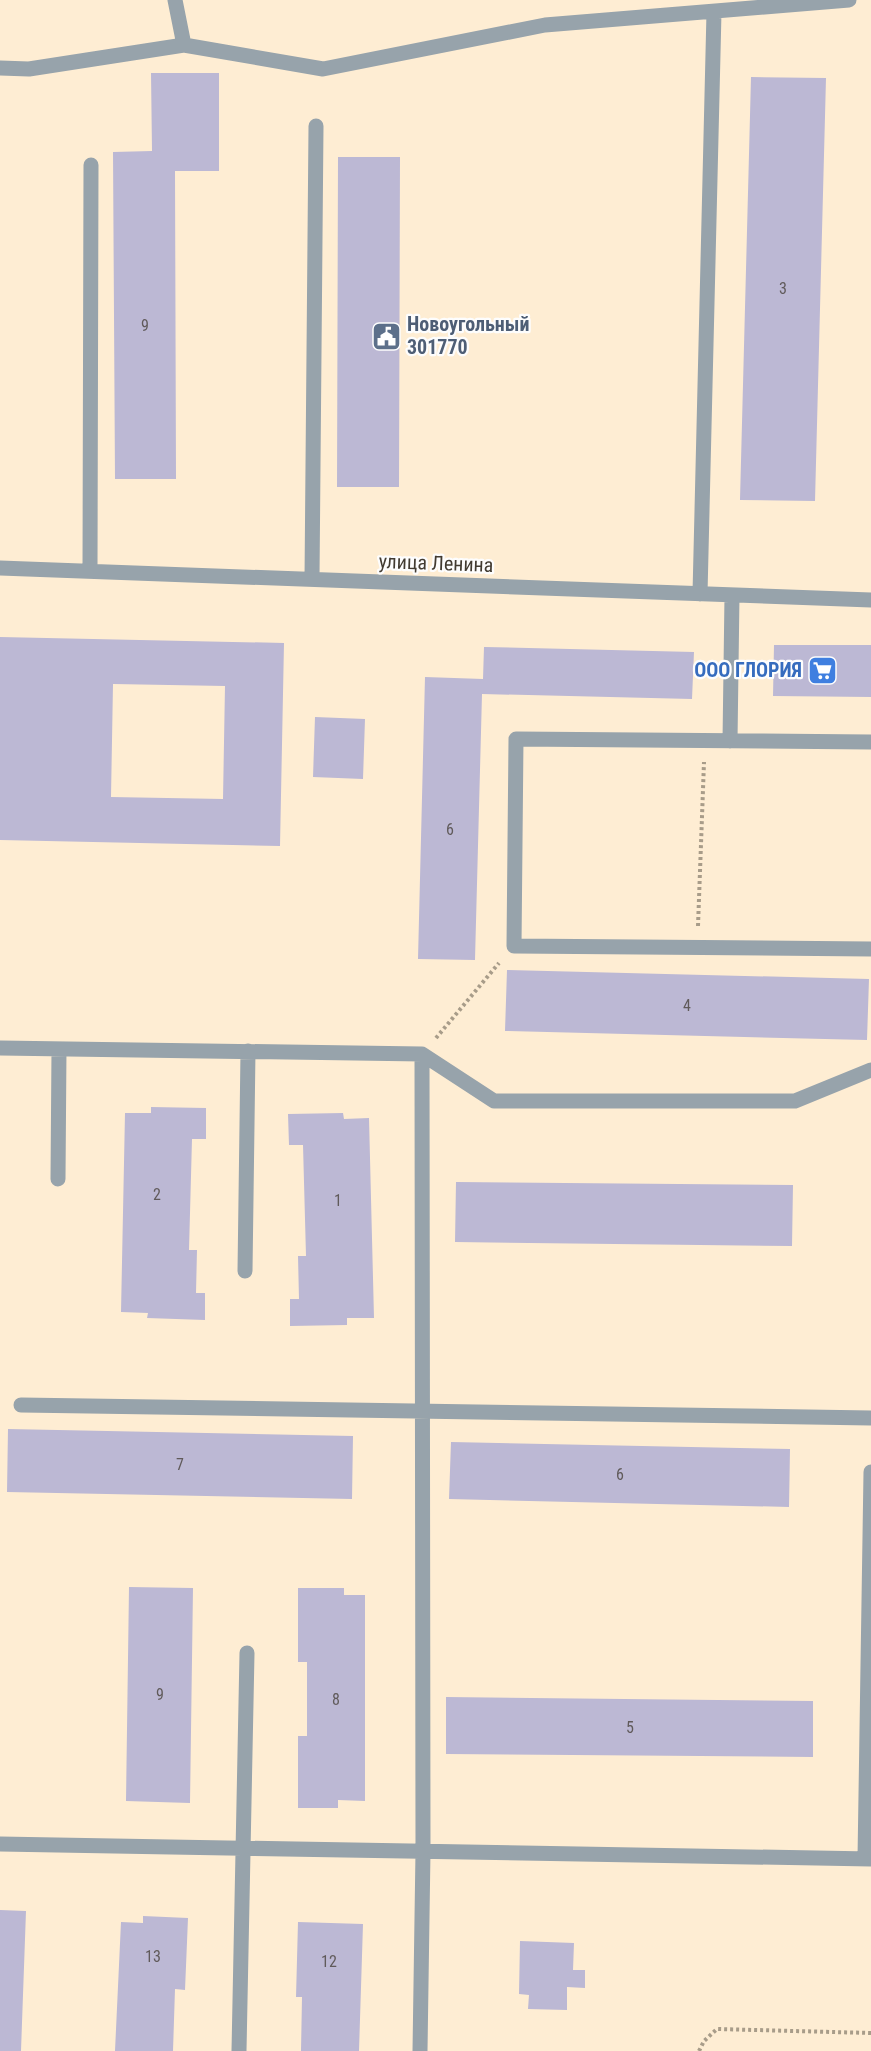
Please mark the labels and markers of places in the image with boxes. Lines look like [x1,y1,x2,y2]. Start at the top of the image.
place label: Новоугольный 301770 [407,312,529,359]
public building icon: Новоугольный 301770 [370,320,402,352]
supermarket icon: ООО ГЛОРИЯ [807,654,839,686]
place label: ООО ГЛОРИЯ [694,658,802,682]

